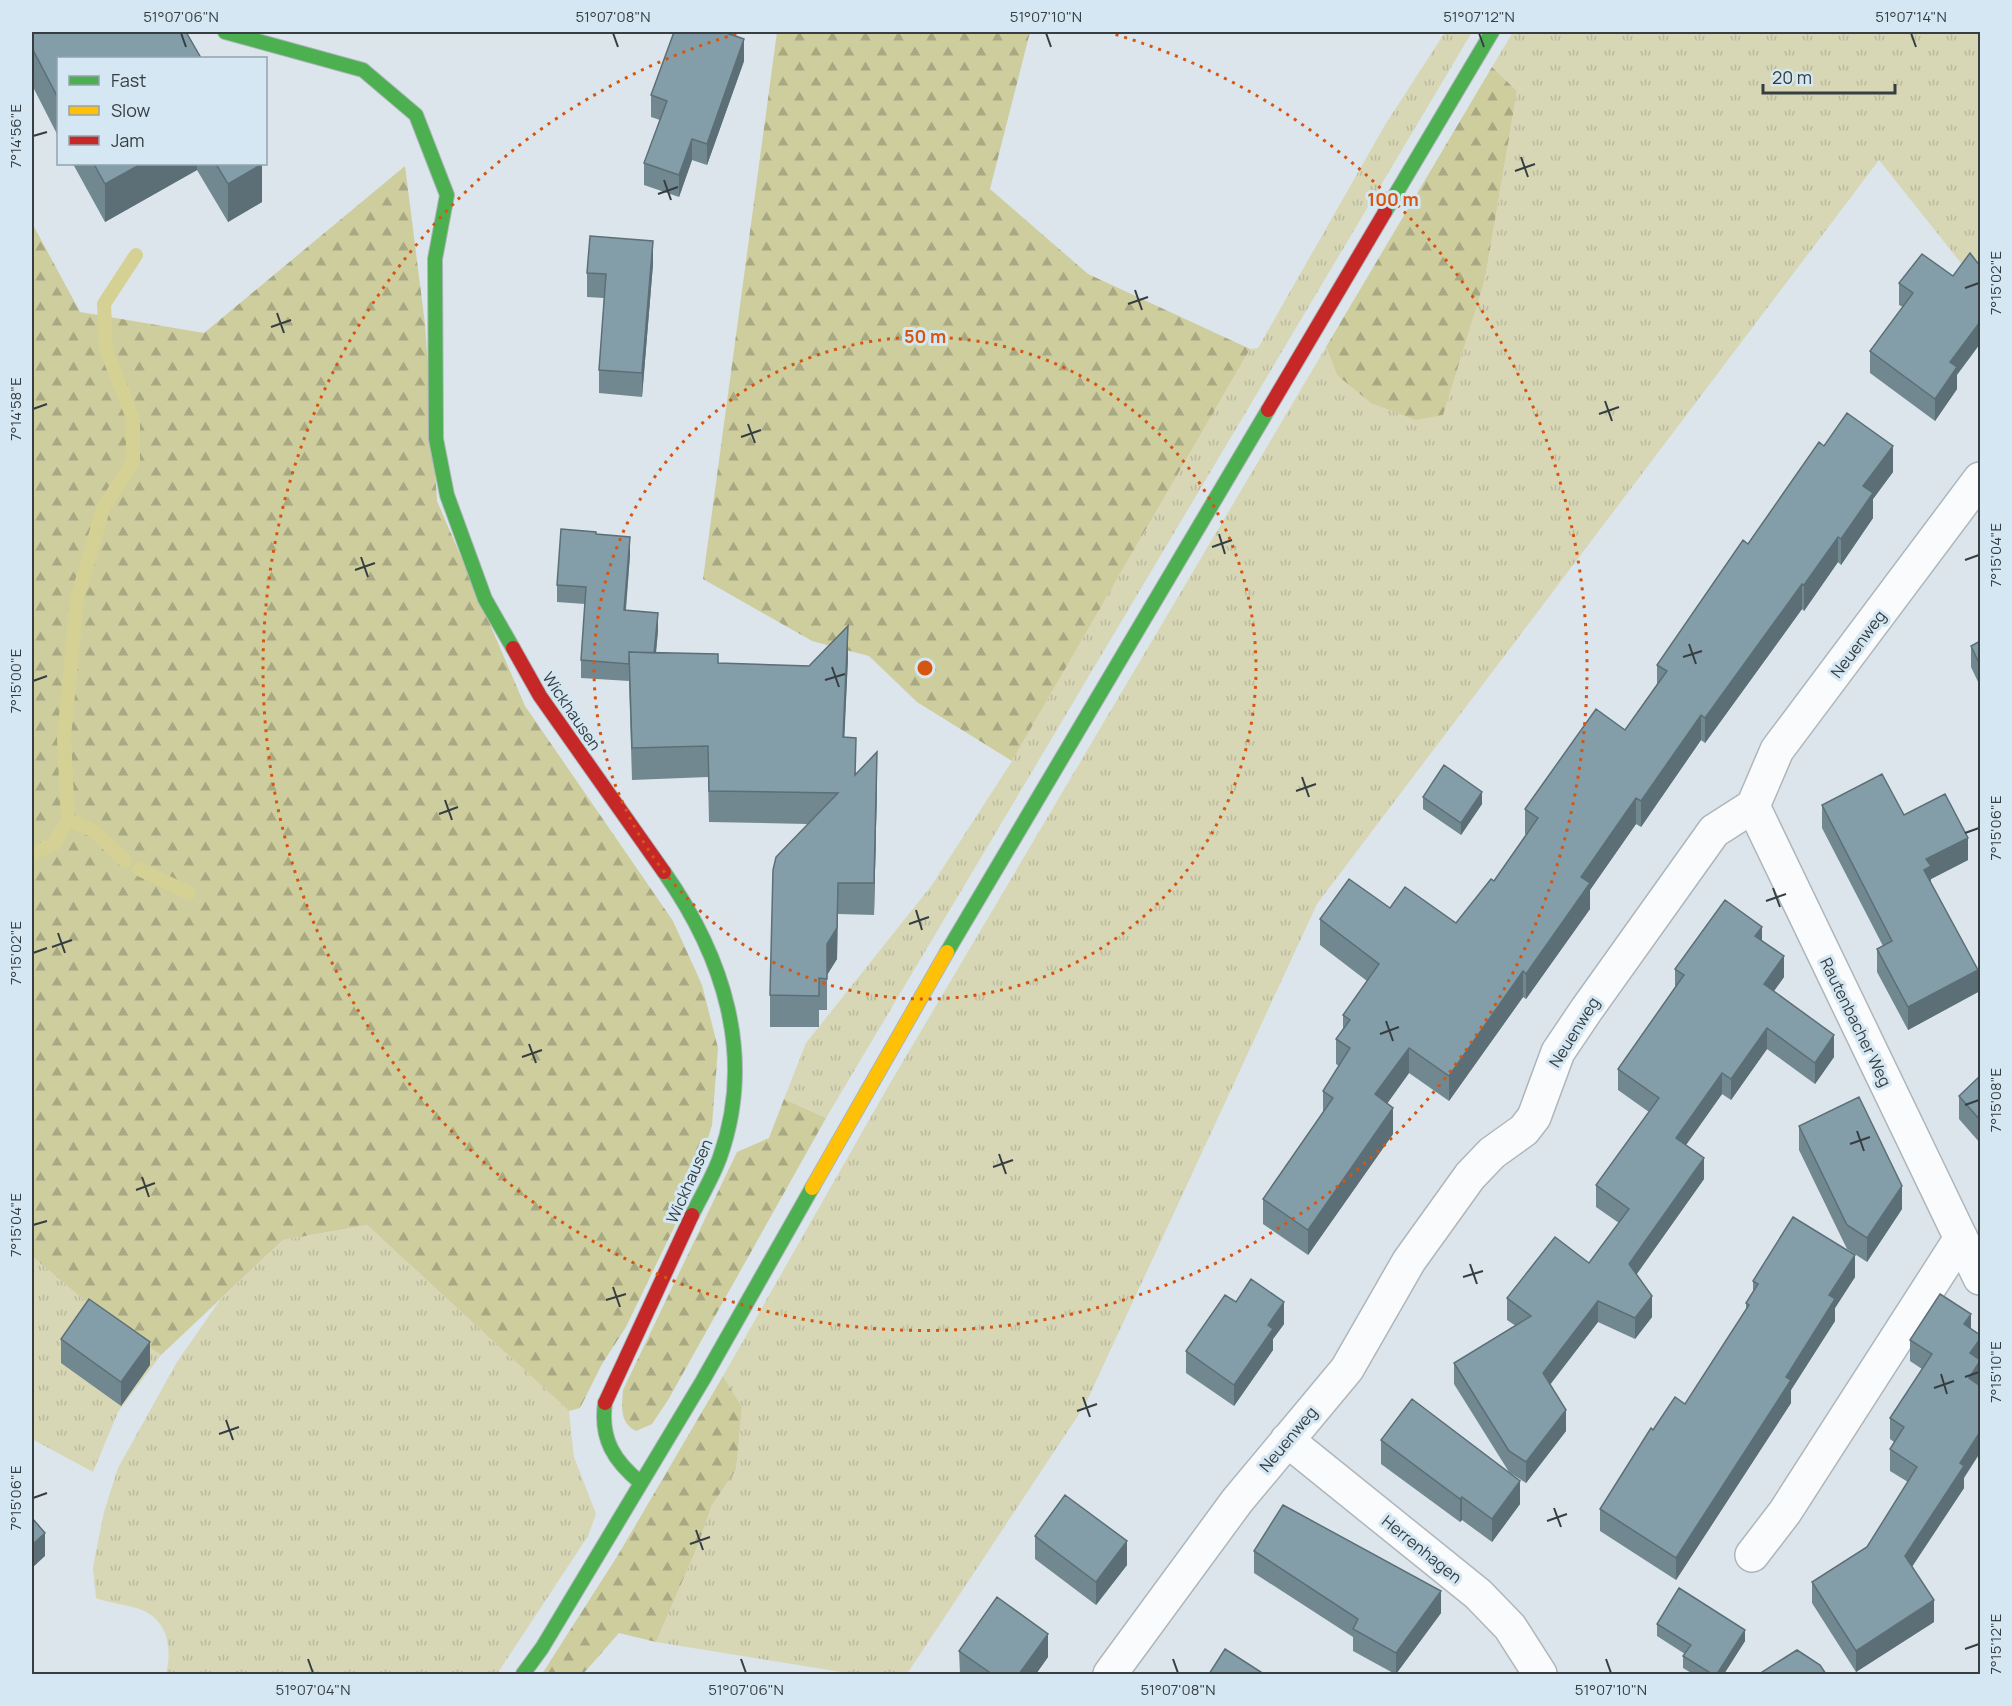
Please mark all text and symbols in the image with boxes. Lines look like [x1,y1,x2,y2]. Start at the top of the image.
text: 51°07'06"N [143,6,219,27]
text: 51°07'08"N [575,6,651,27]
text: 51°07'10"N [1010,6,1082,27]
text: 51°07'12"N [1443,6,1515,27]
text: 51°07'14"N [1875,6,1947,27]
legend [57,57,267,165]
scale bar [1763,57,1895,95]
text: 20 m [1772,65,1812,89]
text: Fast [111,68,146,92]
text: Slow [111,98,151,122]
text: 7°14'56"E [5,104,26,168]
text: Jam [111,128,145,152]
text: 100 m [1367,187,1419,211]
text: 7°15'02"E [1985,251,2006,315]
text: 50 m [904,324,946,348]
text: 7°14'58"E [5,377,26,441]
text: 7°15'04"E [1985,523,2006,587]
street label: Neuenweg [1825,606,1891,682]
text: 7°15'00"E [5,649,26,713]
centre of rings [915,658,935,678]
street label: Wickhausen [538,668,606,754]
text: 7°15'06"E [1985,796,2006,860]
text: 7°15'02"E [5,921,26,985]
street label: Rautenbacher Weg [1815,954,1897,1090]
street label: Neuenweg [1544,993,1604,1071]
text: 7°15'08"E [1985,1068,2006,1132]
street label: Wickhausen [661,1135,717,1227]
text: 7°15'04"E [5,1193,26,1257]
text: 7°15'10"E [1985,1341,2006,1403]
street label: Neuenweg [1254,1402,1322,1476]
text: 7°15'06"E [5,1466,26,1530]
street label: Herrenhagen [1377,1510,1467,1588]
text: 7°15'12"E [1985,1614,2006,1674]
text: 51°07'04"N [276,1679,350,1700]
text: 51°07'06"N [708,1679,784,1700]
text: 51°07'08"N [1140,1679,1216,1700]
text: 51°07'10"N [1575,1679,1647,1700]

